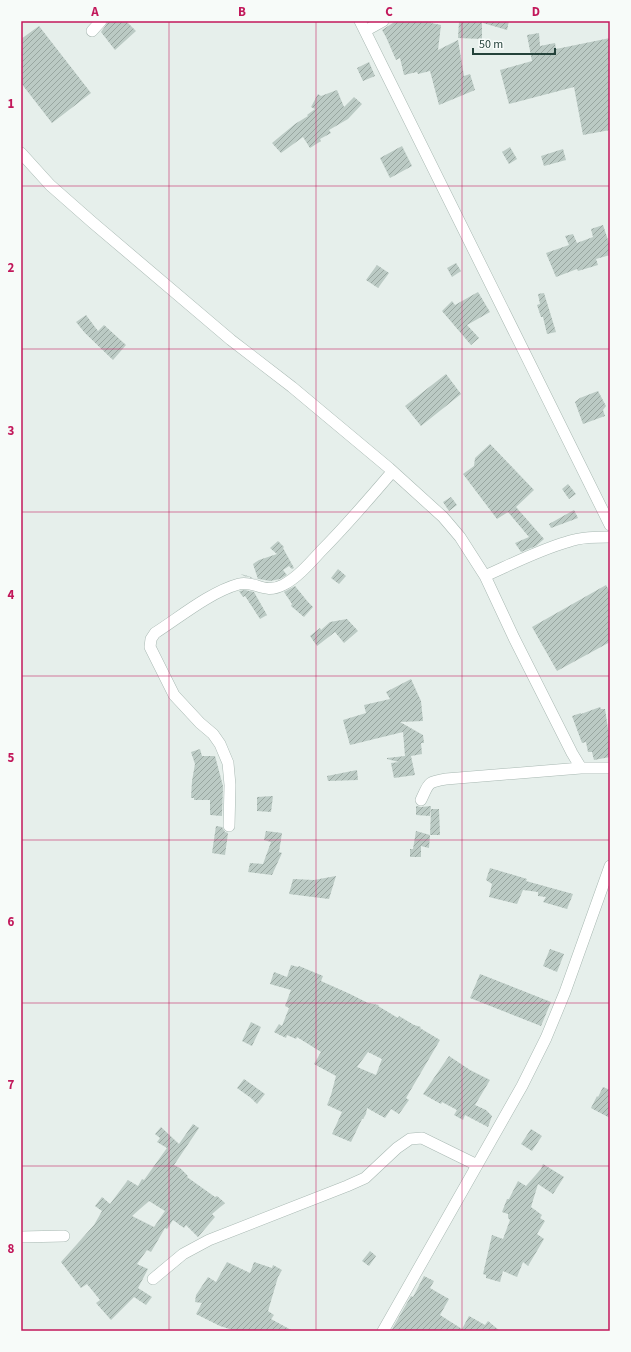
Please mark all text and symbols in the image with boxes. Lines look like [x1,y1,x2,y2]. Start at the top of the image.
text: A [90,3,99,21]
text: B [238,3,246,21]
text: C [385,3,393,21]
text: D [532,3,540,21]
scale bar [473,30,555,56]
text: 50 m [479,36,503,53]
text: 1 [8,95,15,113]
text: 2 [8,259,15,277]
text: 3 [8,422,15,440]
text: 4 [8,586,15,604]
text: 5 [8,749,15,767]
text: 6 [8,913,15,931]
text: 7 [8,1076,15,1094]
text: 8 [8,1240,15,1258]

